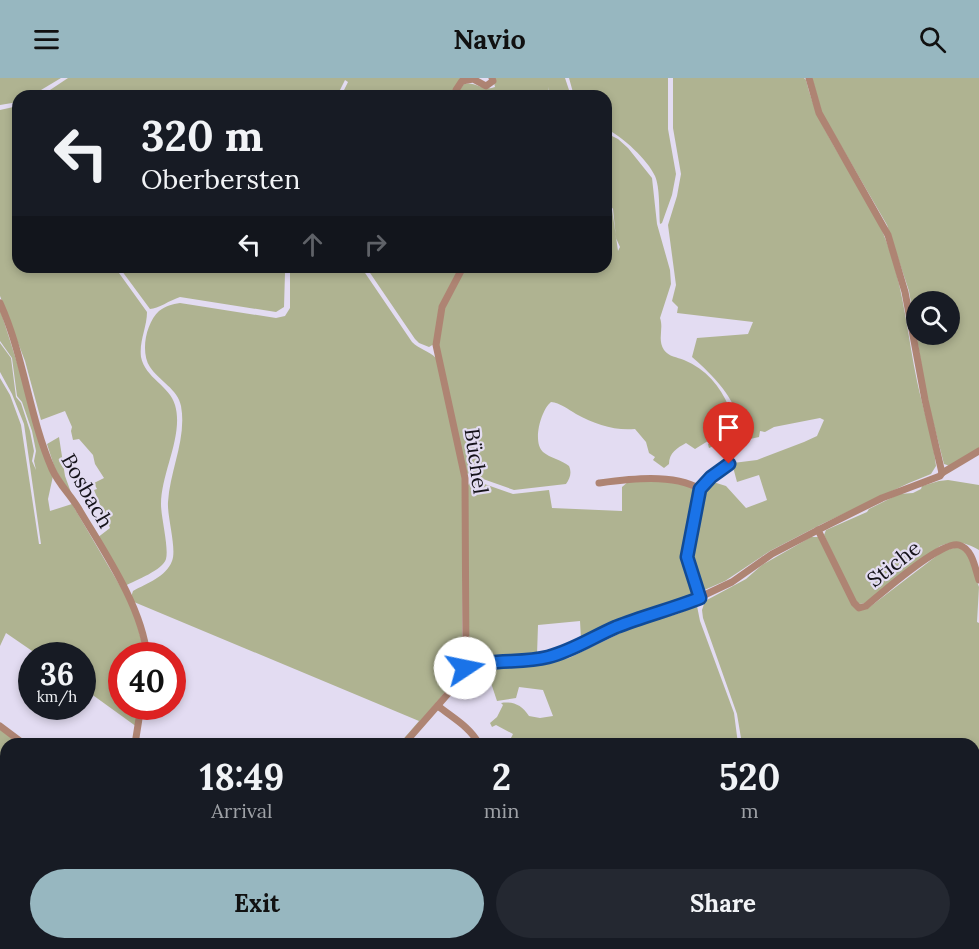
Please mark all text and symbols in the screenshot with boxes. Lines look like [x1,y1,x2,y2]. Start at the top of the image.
text: Navio [453,22,526,56]
icon: menu [30,23,63,56]
icon: search [916,23,949,56]
text: 320 m [141,109,263,163]
icon: left [42,114,120,192]
text: Oberbersten [141,162,300,196]
icon: left [233,228,266,261]
icon: ahead [296,228,329,261]
icon: right [359,228,392,261]
map controls [906,291,960,345]
button: search [906,291,960,345]
pin [703,402,754,464]
icon: arrive [712,411,745,444]
street label: Büchel [459,426,494,496]
street label: Bosbach [55,449,120,533]
street label: Stiche [861,534,926,593]
position arrow [433,636,497,700]
speed limit sign: 40 [108,642,186,720]
text: 36 [40,655,74,693]
text: km/h [37,687,77,706]
text: 18:49 [200,754,284,800]
text: 2 [492,754,511,800]
text: 520 [719,754,780,800]
text: Arrival [211,798,272,823]
text: min [484,798,519,823]
text: m [741,798,759,823]
button: Exit [30,869,484,938]
button: Share [496,869,950,938]

